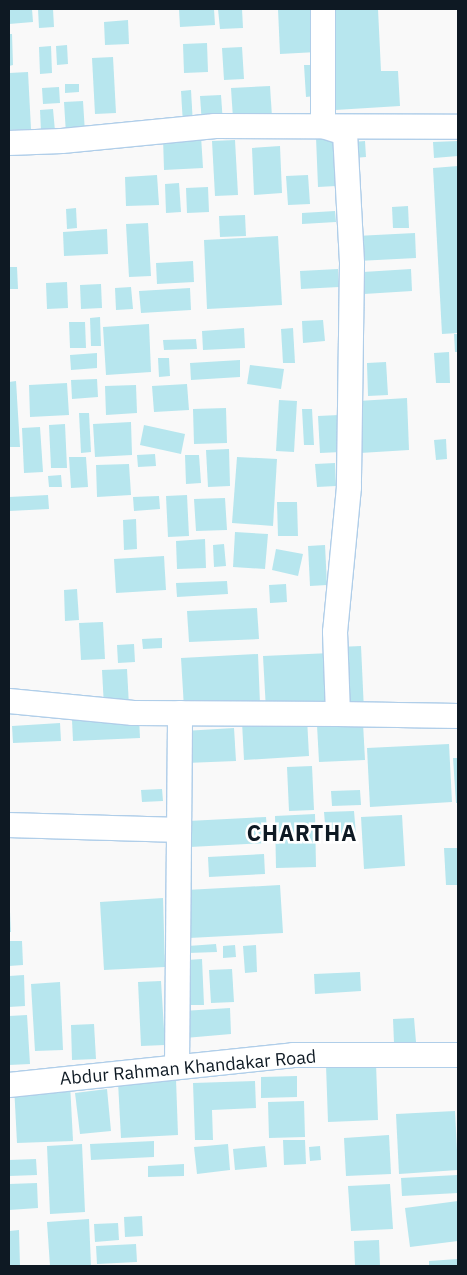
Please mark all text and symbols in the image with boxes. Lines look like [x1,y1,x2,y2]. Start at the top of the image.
district label: CHARTHA [246,820,358,846]
street label: Abdur Rahman Khandakar Road [59,1046,317,1090]

